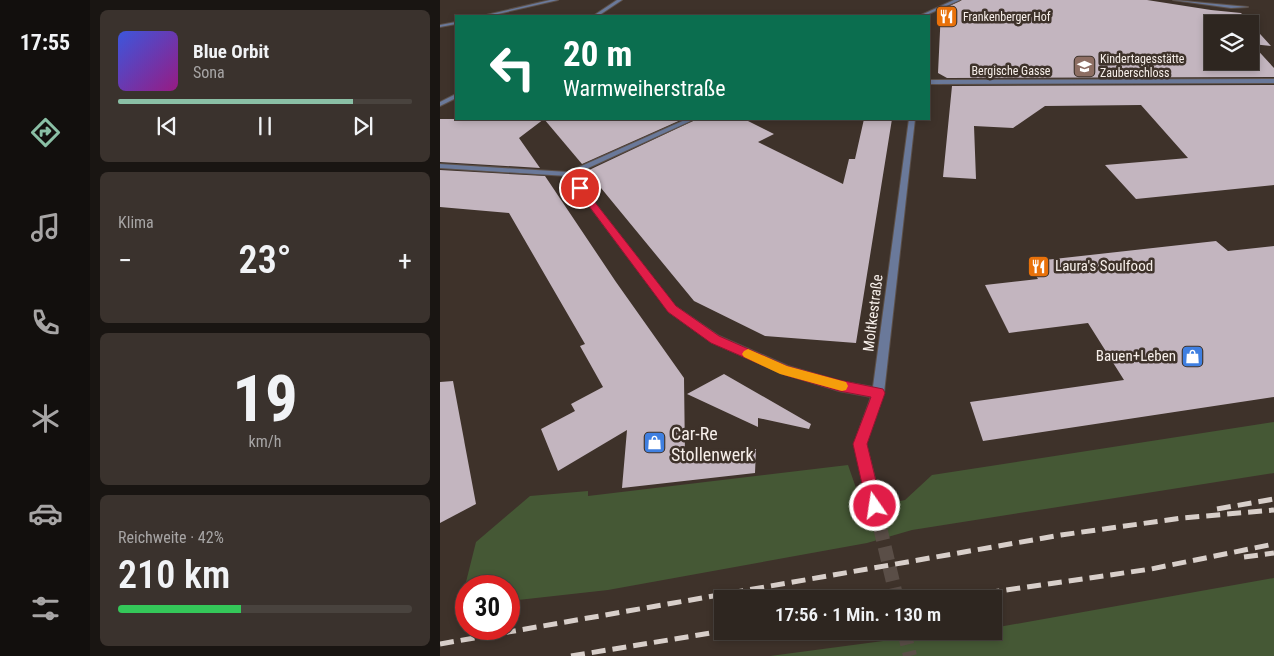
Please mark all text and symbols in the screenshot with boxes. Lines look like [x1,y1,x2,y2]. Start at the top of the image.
restaurant icon: Frankenberger Hof [935,5,959,29]
place label: Frankenberger Hof [963,10,1051,24]
map controls [1204,15,1259,70]
button: layers [1204,15,1259,70]
text: 17:55 [20,30,70,55]
text: 20 m [563,34,632,75]
icon: left [480,35,545,100]
text: Blue Orbit [193,40,269,63]
place label: Kindertagesstätte Zauberschloss [1100,52,1185,80]
school or university icon: Kindertagesstätte Zauberschloss [1072,54,1096,78]
text: Sona [193,63,225,82]
street label: Bergische Gasse [972,64,1051,78]
text: Warmweiherstraße [563,76,726,101]
icon: previous [153,112,181,140]
icon: pause [251,112,279,140]
icon: next [349,112,377,140]
icon: directions [28,115,63,150]
pin [559,167,601,209]
icon: arrive [566,174,594,202]
icon: music [28,210,63,245]
text: Klima [118,213,154,232]
text: 23° [239,238,291,282]
text: − [118,244,132,277]
text: + [398,244,412,277]
restaurant icon: Laura's Soulfood [1027,254,1051,278]
place label: Laura's Soulfood [1055,257,1153,275]
street label: Moltkestraße [859,273,887,353]
icon: phone [28,305,63,340]
shop icon: Bauen+Leben [1180,344,1204,368]
place label: Bauen+Leben [1096,347,1176,365]
text: 19 [232,361,298,437]
icon: climate [28,401,63,436]
place label: Car-Re Stollenwerk [671,423,754,465]
shop icon: Car-Re Stollenwerk [643,431,667,455]
text: km/h [249,432,281,451]
position arrow [848,479,900,531]
icon: car [28,496,63,531]
text: Reichweite · 42% [118,528,224,547]
text: 210 km [118,553,230,597]
speed limit sign: 30 [455,575,520,640]
icon: filters [28,591,63,626]
text: 17:56 · 1 Min. · 130 m [775,603,941,626]

